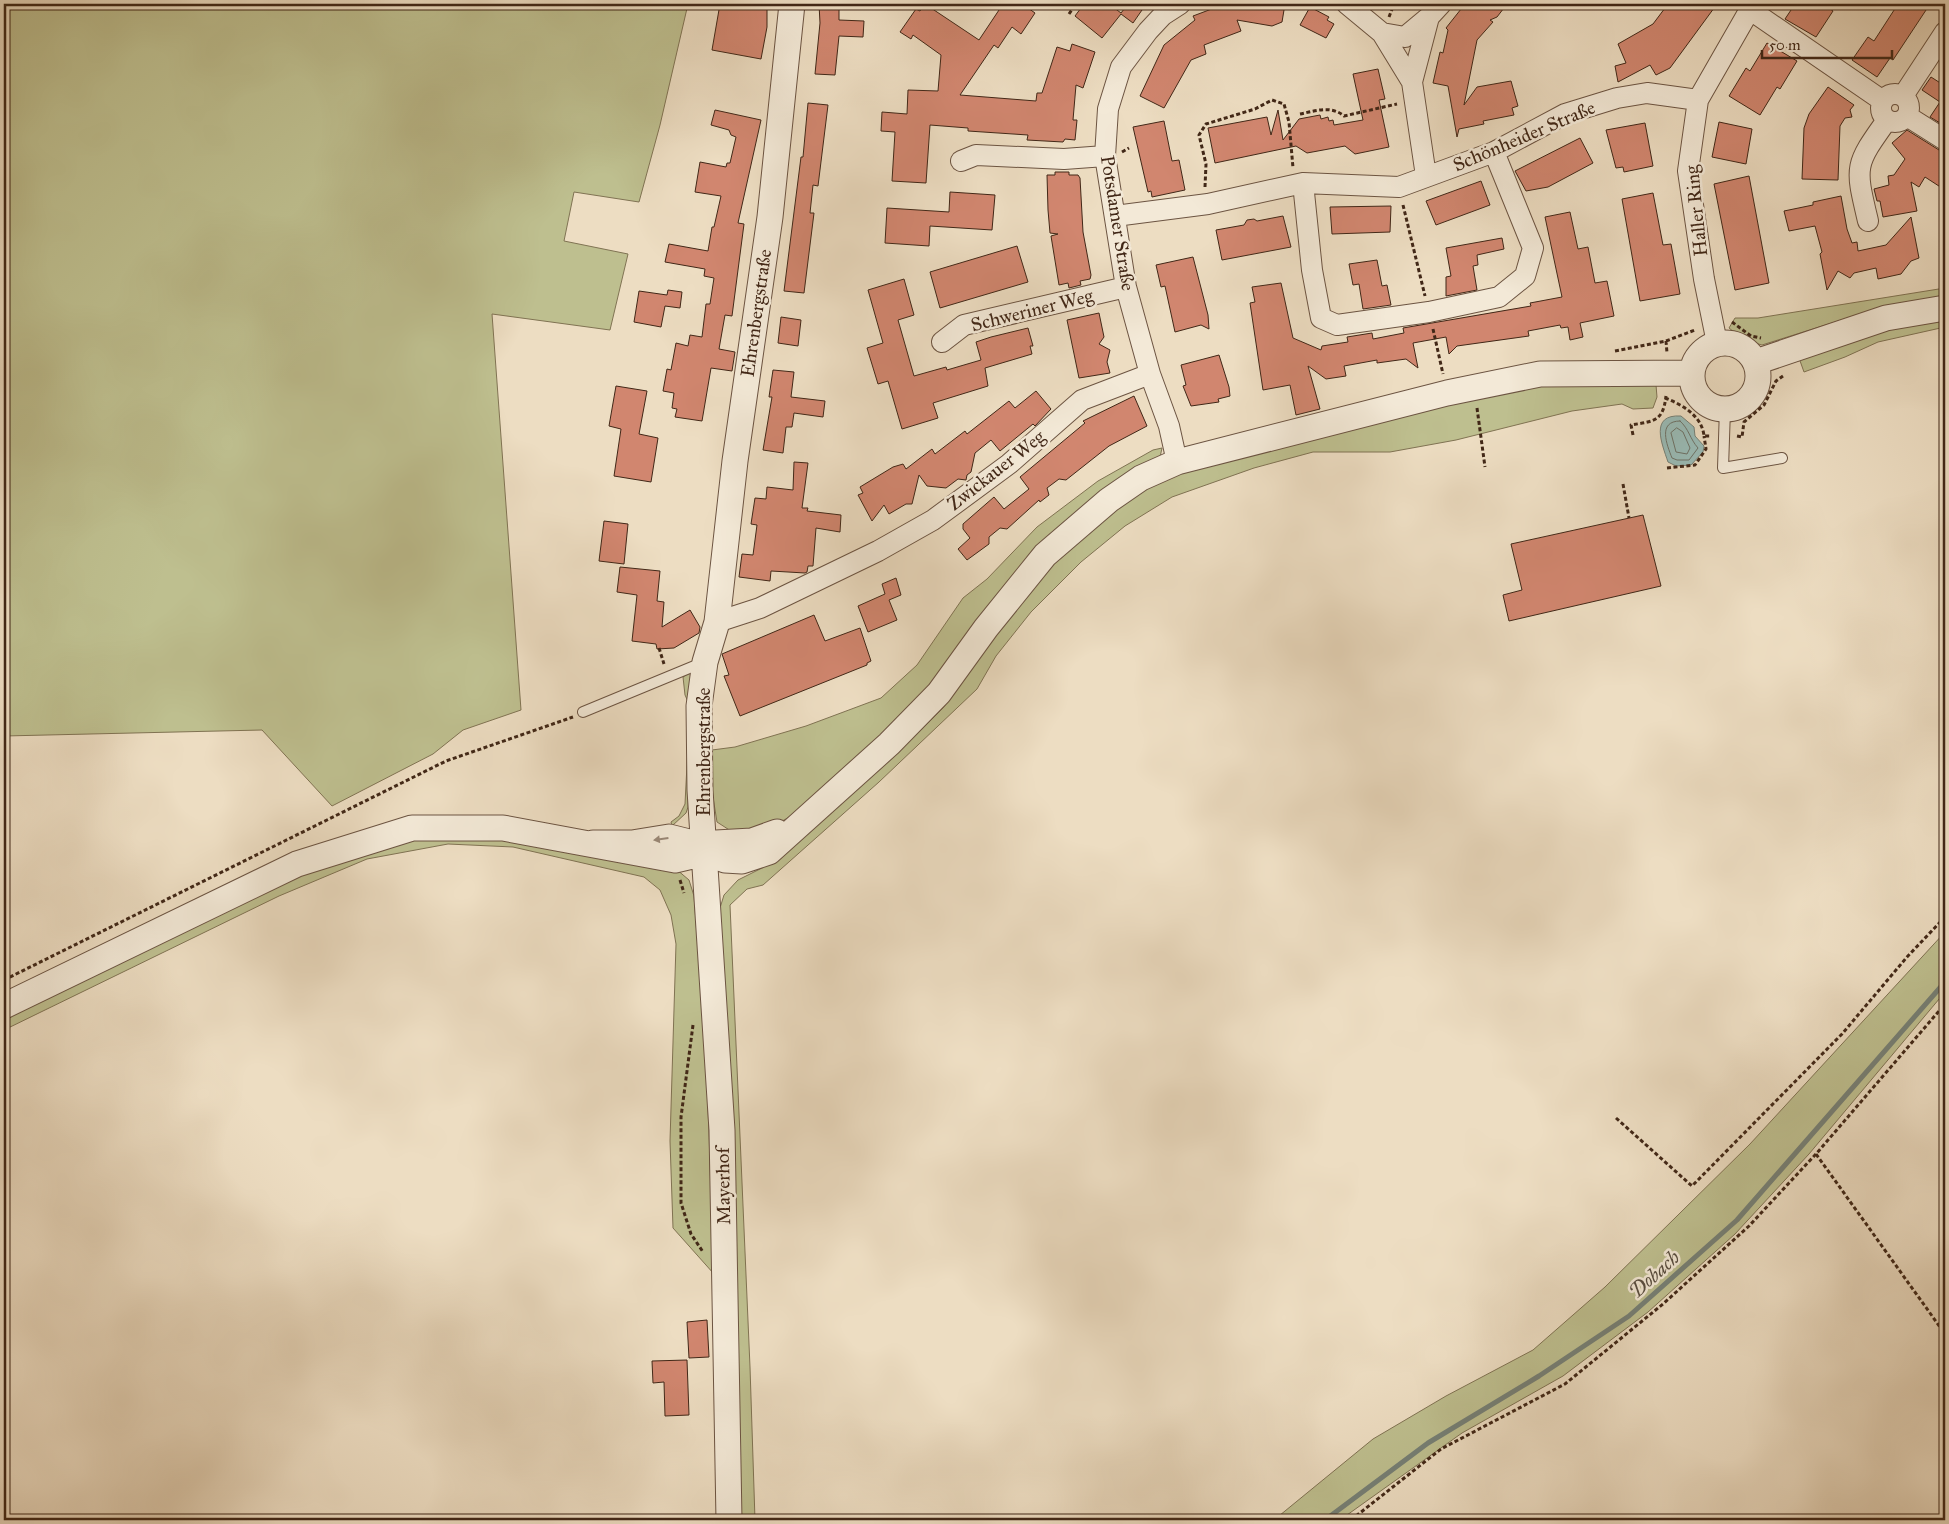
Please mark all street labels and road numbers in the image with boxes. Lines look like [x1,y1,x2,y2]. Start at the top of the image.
street label: Schönheider Straße [1449,96,1599,176]
street label: Potsdamer Straße [1096,154,1140,293]
street label: Haller Ring [1680,164,1713,258]
street label: Ehrenbergstraße [736,247,777,379]
street label: Schweriner Weg [968,284,1096,337]
street label: Zwickauer Weg [943,425,1050,516]
street label: Ehrenbergstraße [692,687,716,816]
street label: Mayerhof [711,1144,735,1225]

